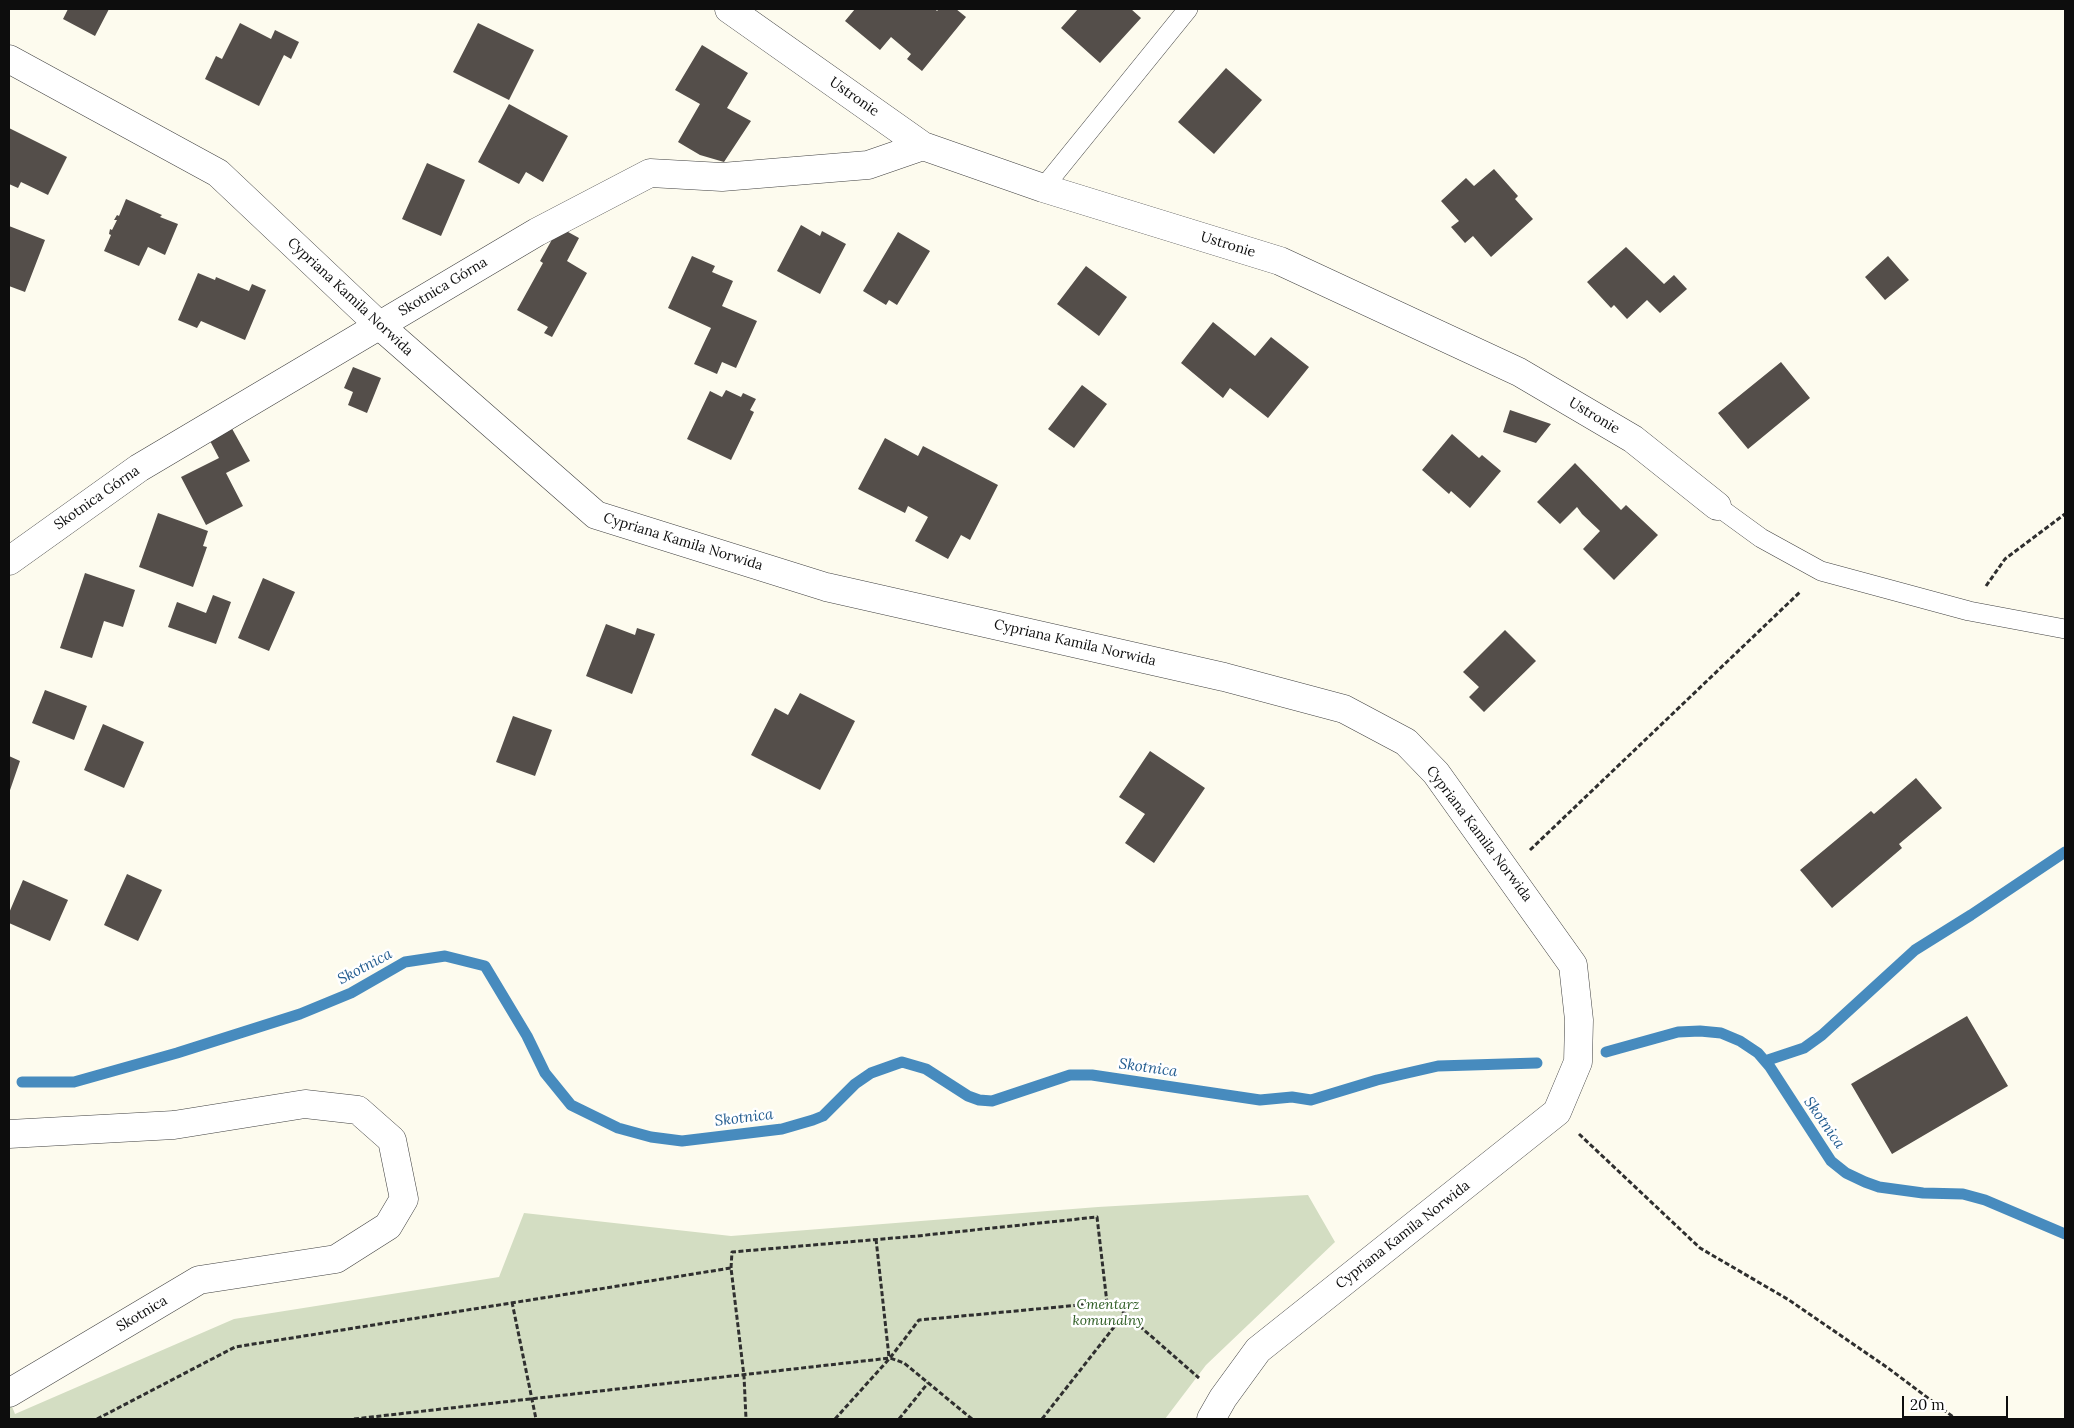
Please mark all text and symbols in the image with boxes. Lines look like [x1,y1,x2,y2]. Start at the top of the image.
street label: Ustronie [826,74,882,120]
street label: Ustronie [1199,229,1257,261]
street label: Cypriana Kamila Norwida [284,234,416,360]
street label: Skotnica Górna [396,254,490,320]
street label: Ustronie [1565,394,1623,438]
street label: Skotnica Górna [51,462,143,534]
street label: Cypriana Kamila Norwida [601,510,765,574]
street label: Cypriana Kamila Norwida [992,616,1158,670]
street label: Cypriana Kamila Norwida [1422,763,1536,905]
water label: Skotnica [335,945,395,989]
water label: Skotnica [1118,1055,1178,1081]
water label: Skotnica [1800,1094,1848,1152]
water label: Skotnica [714,1105,774,1131]
street label: Cypriana Kamila Norwida [1333,1177,1473,1293]
street label: Skotnica [114,1292,170,1336]
park label: Cmentarz komunalny [1072,1297,1144,1330]
scale bar [1904,1386,2010,1418]
text: 20 m [1910,1395,1945,1414]

